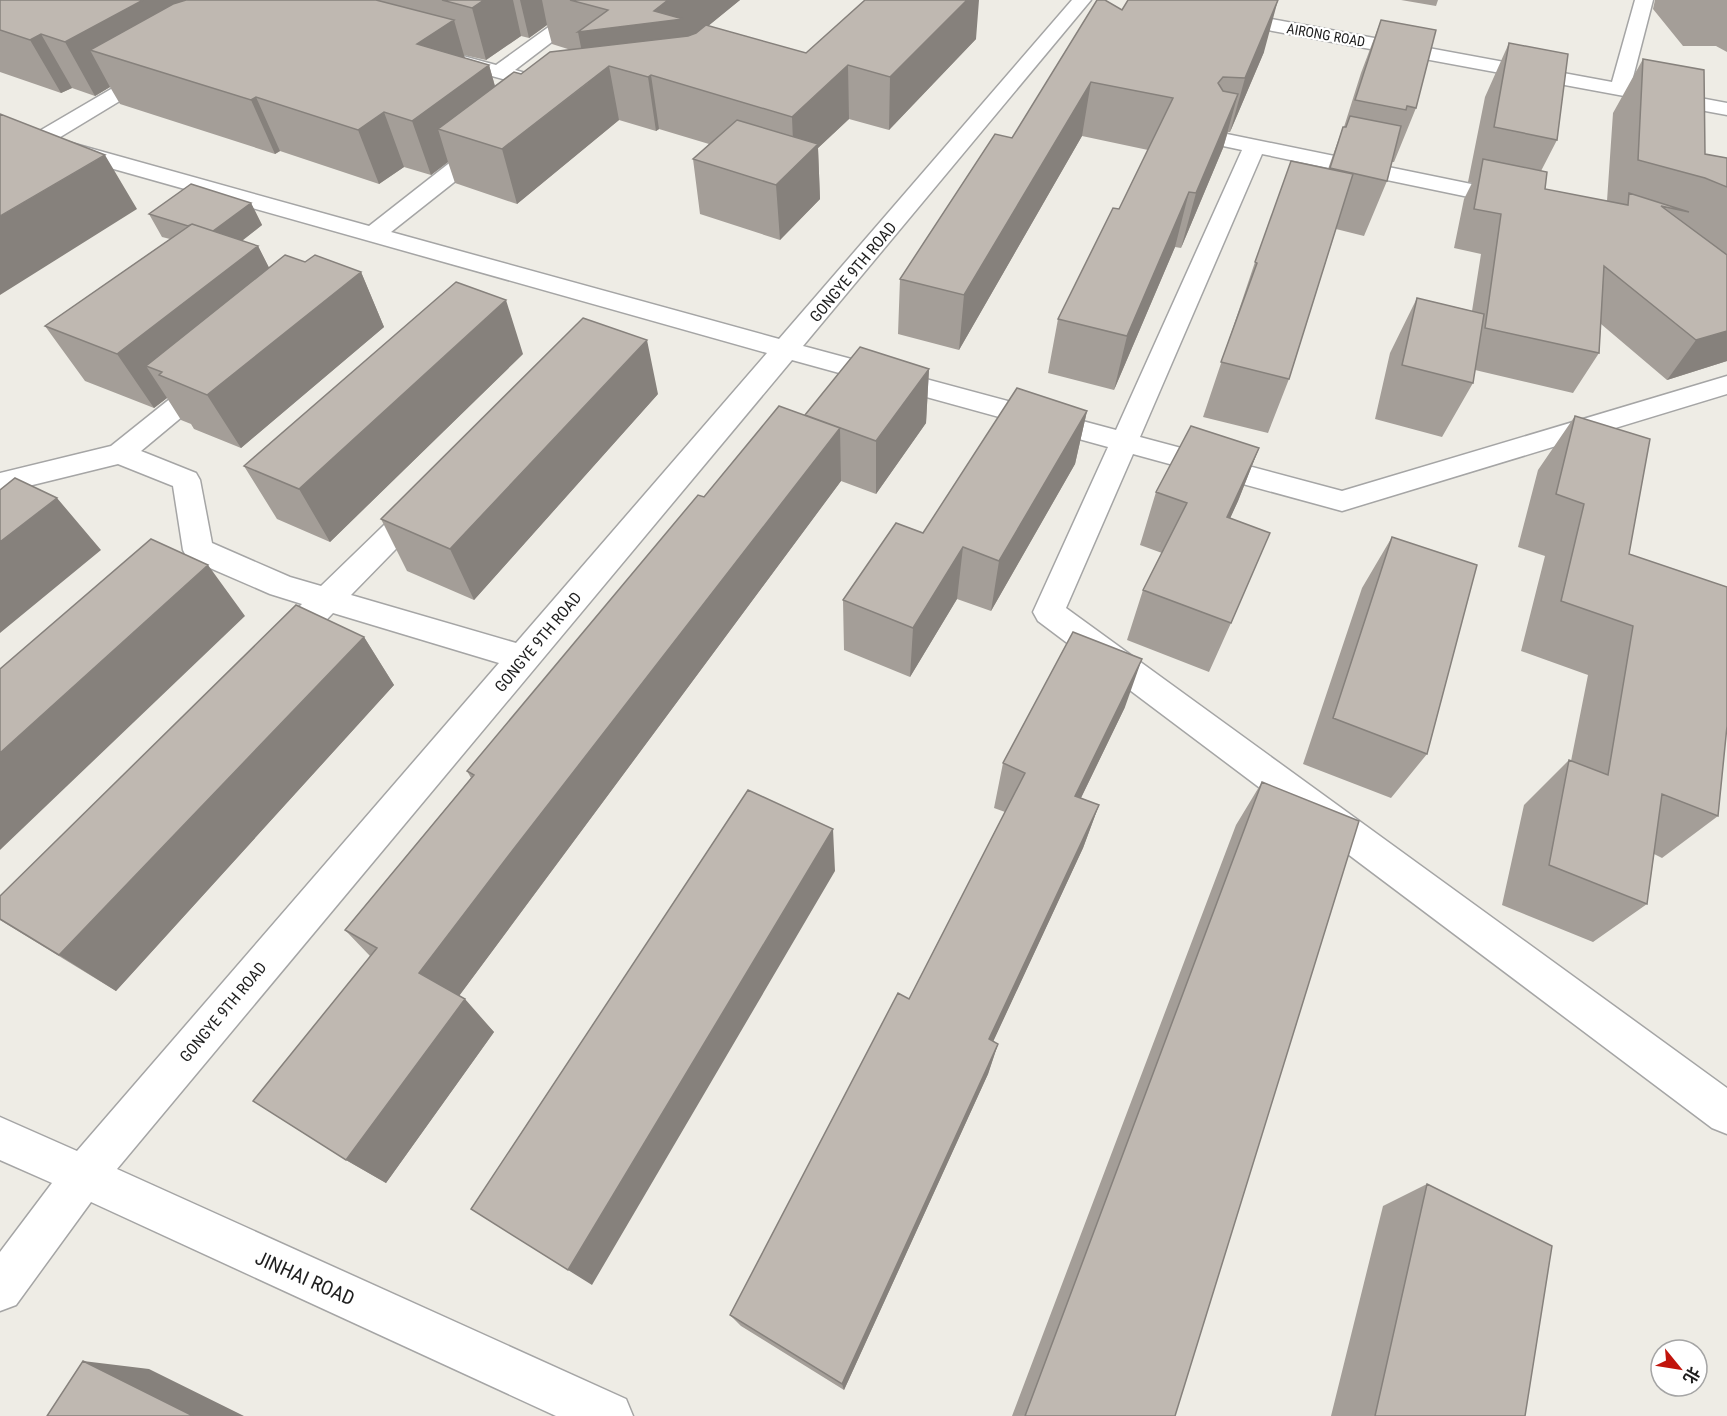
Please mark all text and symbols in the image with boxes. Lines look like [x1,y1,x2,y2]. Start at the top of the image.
street label: AIRONG ROAD [1286,20,1366,50]
street label: GONGYE 9TH ROAD [806,218,900,326]
street label: GONGYE 9TH ROAD [491,588,585,696]
street label: GONGYE 9TH ROAD [176,958,270,1066]
street label: JINHAI ROAD [252,1245,358,1311]
north arrow [1649,1338,1709,1398]
text: 北 [1679,1364,1704,1387]

